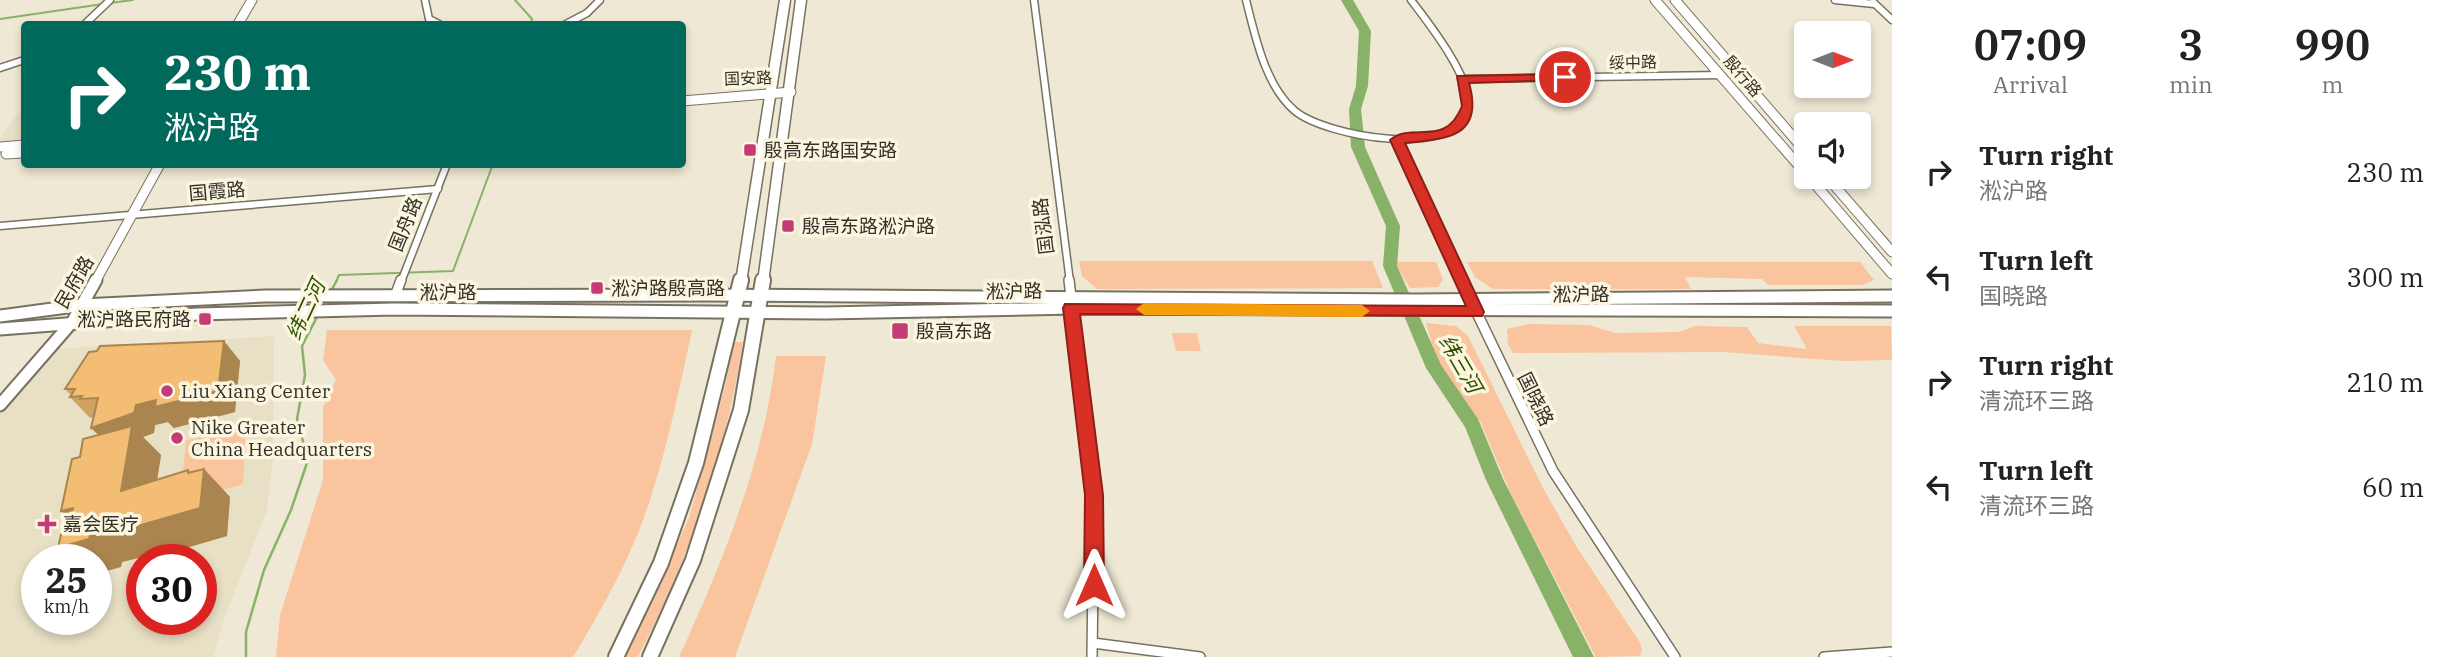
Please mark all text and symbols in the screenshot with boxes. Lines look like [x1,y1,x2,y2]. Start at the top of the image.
text: 07:09 [1974,17,2087,72]
text: 3 [2178,17,2203,72]
text: 990 [2295,17,2370,72]
north arrow [1794,21,1871,98]
map controls [1794,21,1871,189]
text: 230 m [164,40,311,103]
pin [1535,47,1595,107]
icon: right [49,49,140,140]
street label: 殷行路 [1720,51,1766,101]
street label: 绥中路 [1609,52,1657,72]
icon: arrive [1546,58,1584,96]
street label: 国安路 [724,67,772,89]
text: Arrival [1993,69,2068,99]
text: min [2169,69,2213,99]
text: m [2321,69,2343,99]
text: 淞沪路 [164,106,260,148]
button: sound [1794,112,1871,189]
place label: 殷高东路国安路 [764,138,897,162]
text: Turn right [1979,138,2113,172]
marker: 殷高东路国安路 [742,142,758,158]
icon: right [1920,153,1958,191]
text: 230 m [2346,155,2424,189]
text: 淞沪路 [1979,175,2048,205]
street label: 国霞路 [188,177,246,205]
street label: 国舟路 [383,193,427,255]
street label: 国泓路 [1028,196,1058,256]
place label: 殷高东路淞沪路 [802,214,935,238]
marker: 殷高东路淞沪路 [780,218,796,234]
text: Turn left [1979,243,2093,277]
street label: 民府路 [49,251,99,313]
icon: left [1920,258,1958,296]
text: 300 m [2346,260,2424,294]
water label: 纬二河 [279,271,333,344]
place label: 淞沪路殷高路 [611,276,725,300]
street label: 淞沪路 [985,279,1043,303]
street label: 淞沪路 [419,280,477,304]
marker: 淞沪路殷高路 [589,280,605,296]
text: 国晓路 [1979,280,2048,310]
street label: 淞沪路 [1552,282,1610,306]
place label: 淞沪路民府路 [77,307,191,331]
marker: 淞沪路民府路 [197,311,213,327]
place label: 殷高东路 [916,319,992,343]
marker: 殷高东路 [890,321,910,341]
water label: 纬三河 [1433,329,1491,401]
text: Turn right [1979,348,2113,382]
icon: right [1920,363,1958,401]
text: 210 m [2346,365,2424,399]
street label: 国晓路 [1513,368,1559,430]
place label: Liu Xiang Center [181,379,331,403]
marker: Liu Xiang Center [159,383,175,399]
text: 清流环三路 [1979,385,2094,415]
place label: Nike Greater China Headquarters [191,415,372,461]
marker: Nike Greater China Headquarters [169,430,185,446]
text: Turn left [1979,453,2093,487]
icon: left [1920,468,1958,506]
text: 60 m [2362,470,2424,504]
text: 清流环三路 [1979,490,2094,520]
place label: 嘉会医疗 [63,512,139,536]
marker: 嘉会医疗 [37,514,57,534]
speed limit sign: 30 [126,544,217,635]
position arrow [1057,548,1131,622]
text: 25 [45,557,88,603]
text: km/h [44,595,89,618]

